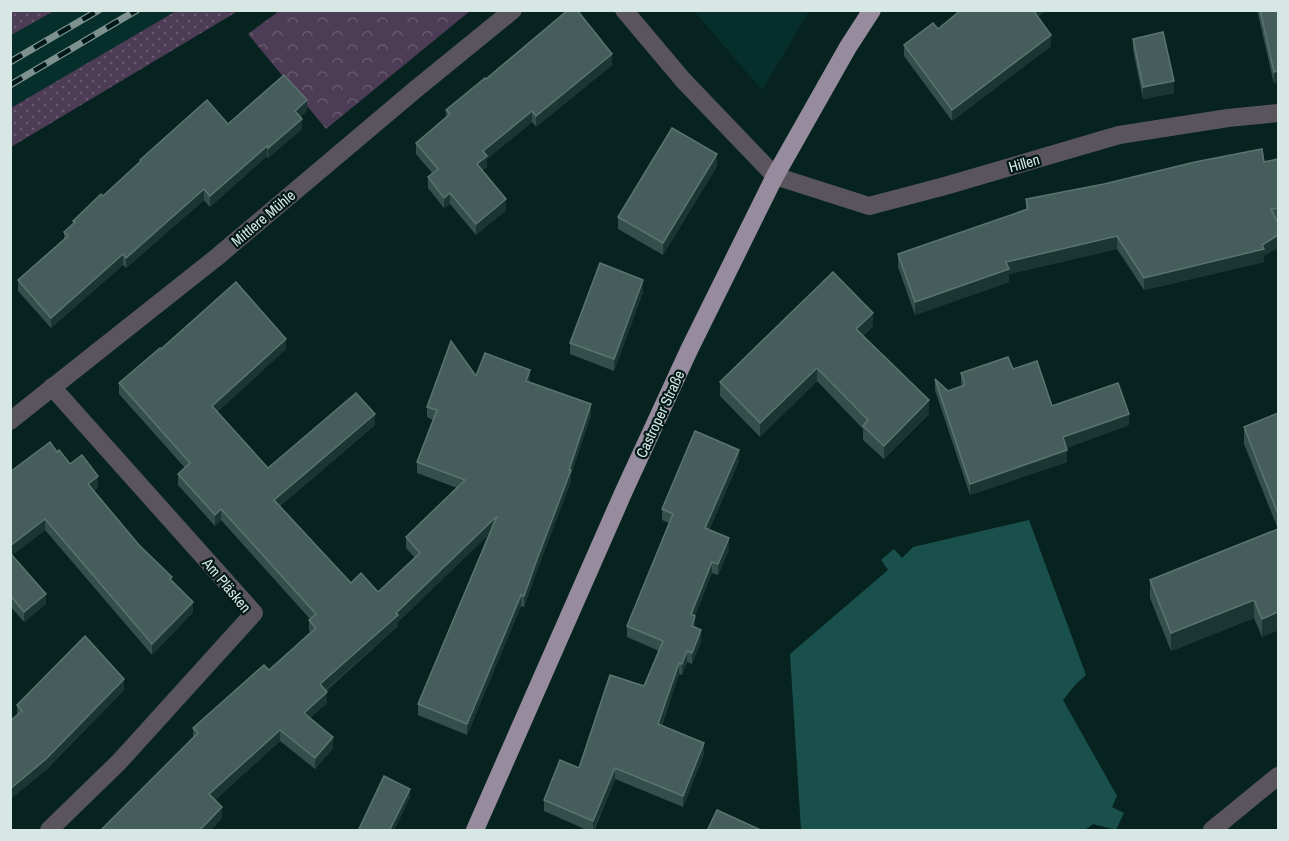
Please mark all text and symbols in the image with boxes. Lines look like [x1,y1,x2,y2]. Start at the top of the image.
street label: Hillen [1006,149,1042,177]
street label: Mittlere Mühle [226,185,300,251]
street label: Castroper Straße [631,367,690,461]
street label: Am Pläsken [197,552,256,617]

